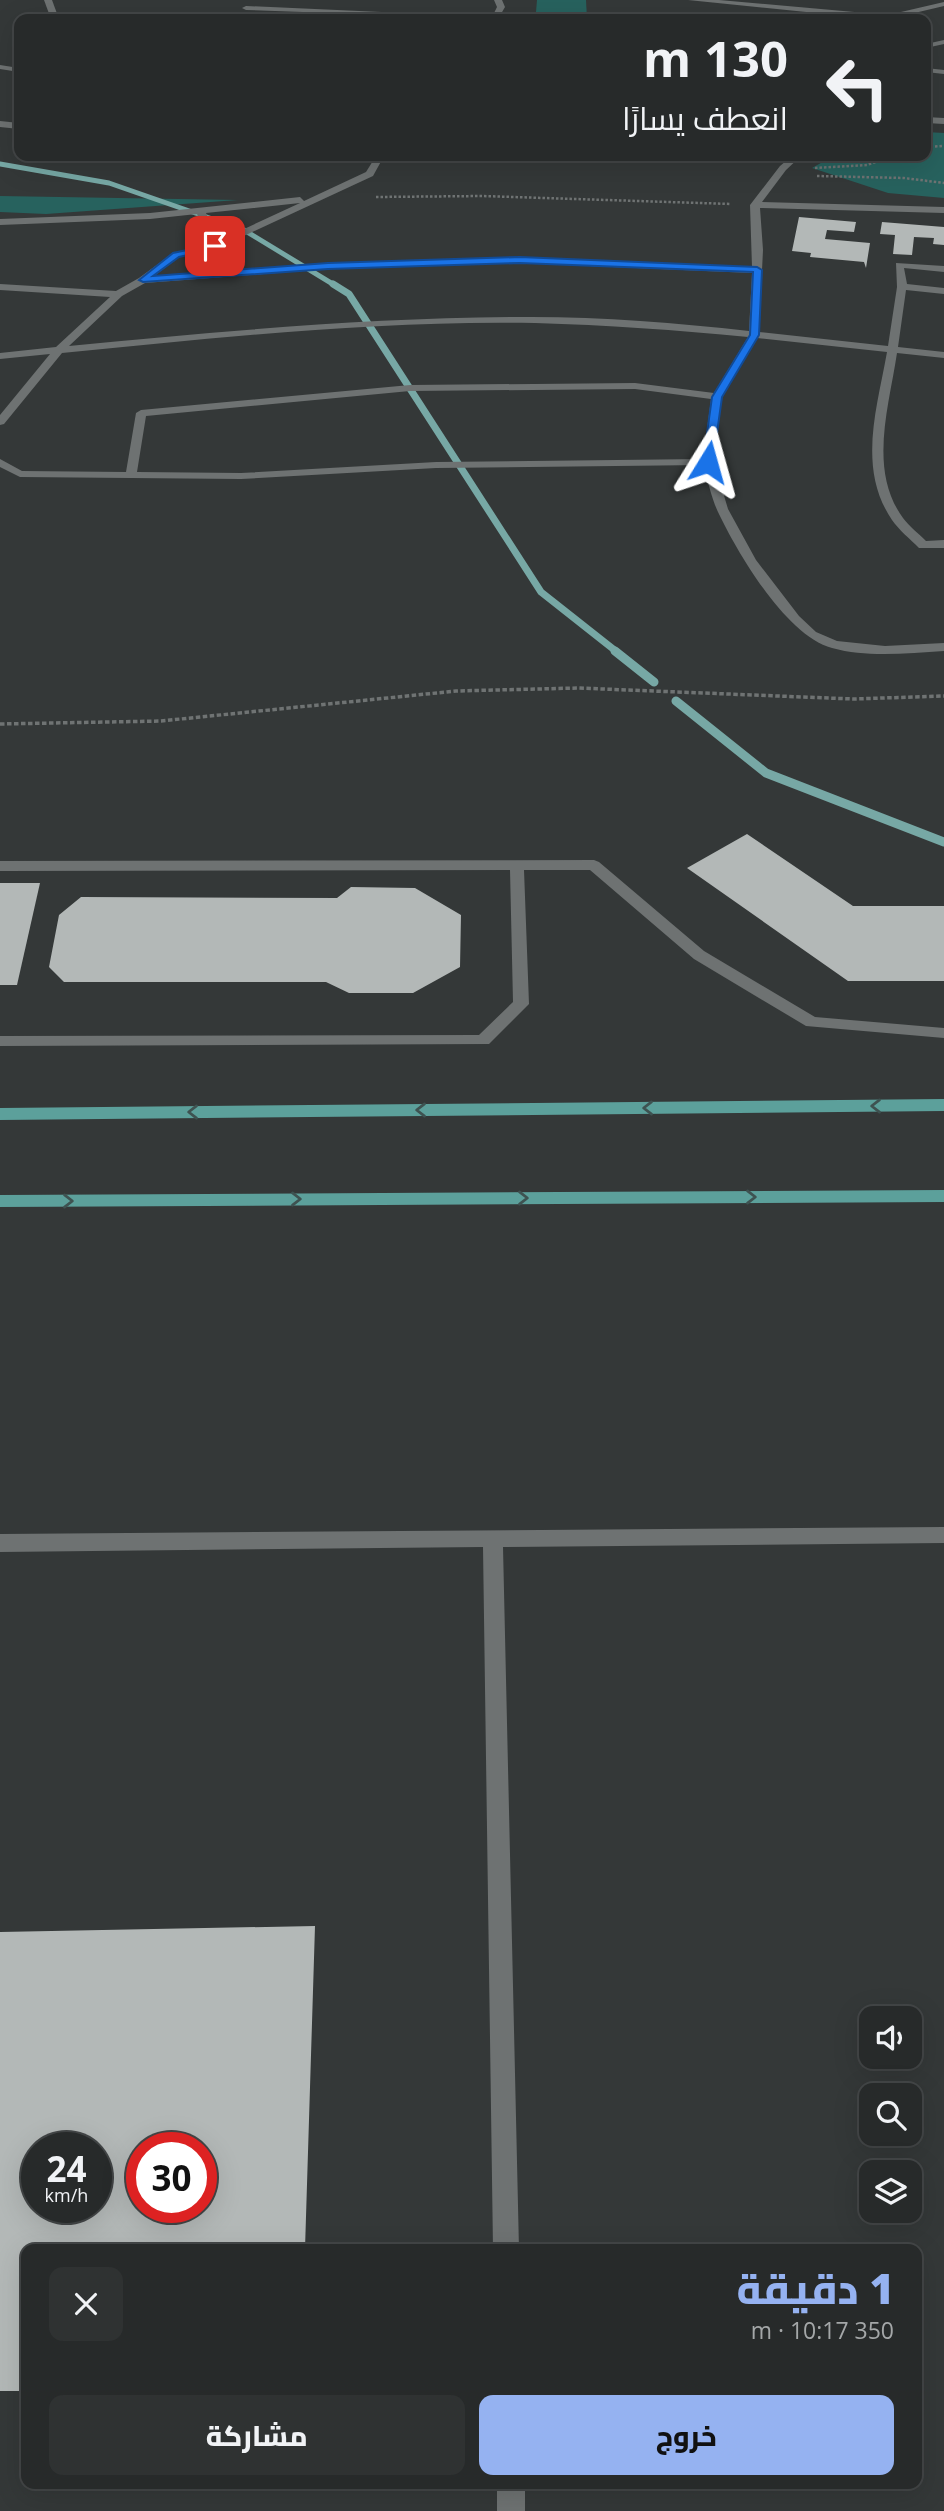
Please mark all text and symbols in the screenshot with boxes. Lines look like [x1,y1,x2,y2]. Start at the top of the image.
text: 130 m [643,25,788,91]
icon: left [812,42,903,133]
text: انعطف يسارًا [622,96,788,139]
pin [185,216,245,276]
icon: arrive [196,227,234,265]
position arrow [671,425,745,499]
one-way arrow [870,1098,881,1114]
one-way arrow [643,1101,654,1116]
one-way arrow [415,1102,426,1118]
one-way arrow [188,1104,198,1120]
one-way arrow [746,1189,756,1205]
one-way arrow [518,1190,529,1206]
one-way arrow [291,1191,301,1207]
one-way arrow [63,1193,74,1209]
map controls [859,2006,922,2223]
button: sound [859,2006,922,2069]
button: search [859,2083,922,2146]
speed limit sign: 30 [126,2132,217,2223]
text: 24 [46,2145,87,2192]
button: layers [859,2160,922,2223]
text: km/h [45,2183,88,2207]
text: 1 دقيقة [737,2259,894,2316]
button: close [49,2267,123,2341]
text: 350 m · 10:17 [751,2314,894,2346]
button: مشاركة [49,2395,465,2475]
button: خروج [479,2395,894,2475]

